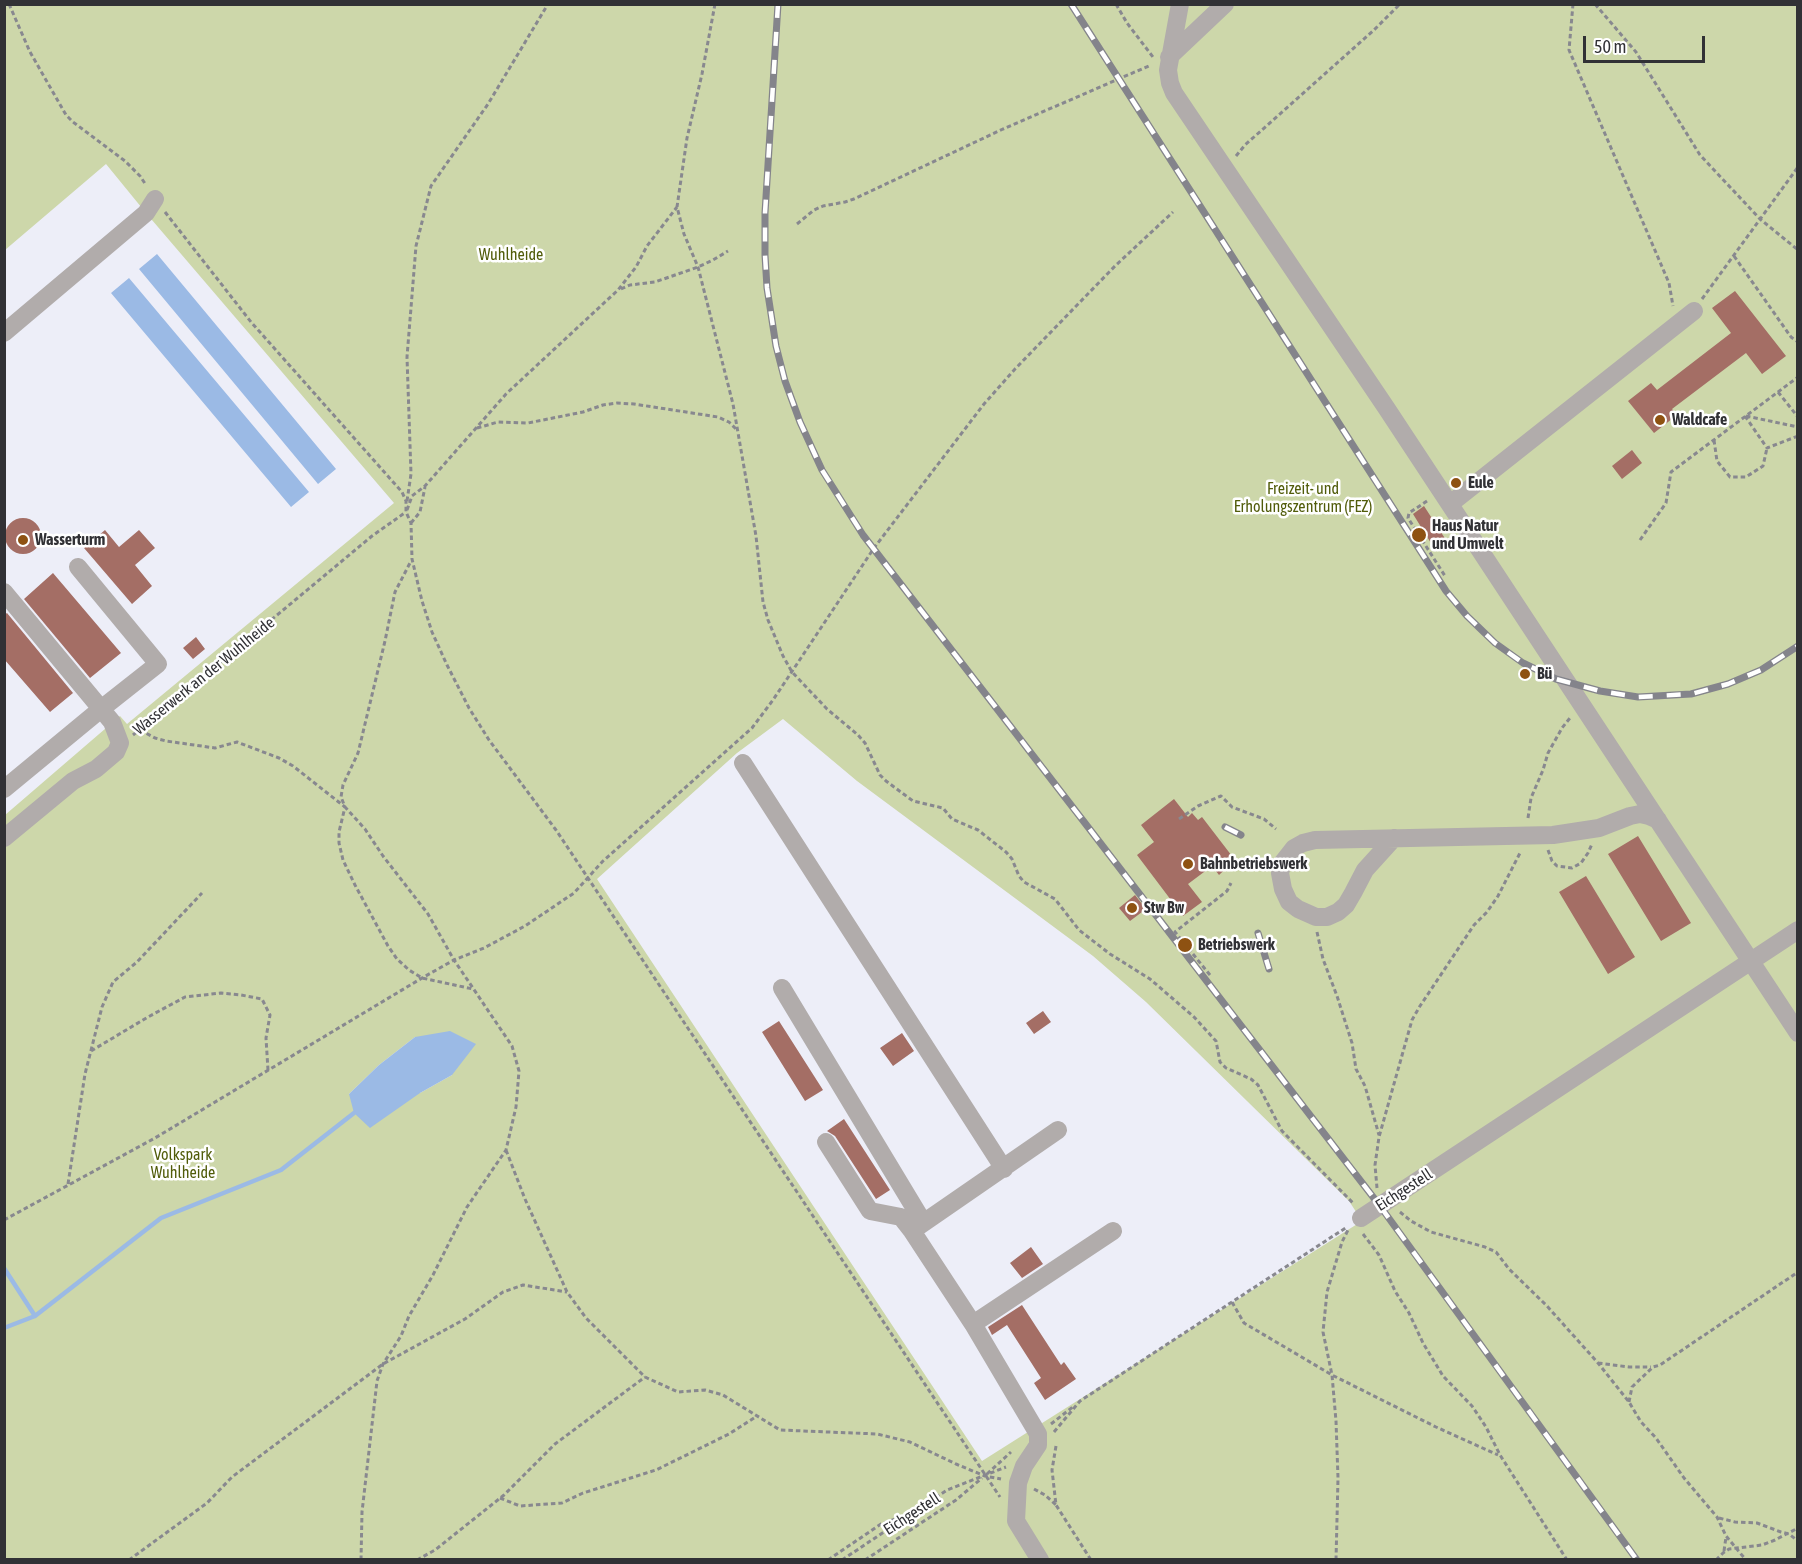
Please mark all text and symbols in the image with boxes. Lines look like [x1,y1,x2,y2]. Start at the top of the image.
scale bar [1586,24,1708,62]
text: 50 m [1594,36,1626,57]
park label: Wuhlheide [479,245,543,265]
place label: Waldcafe [1672,410,1727,430]
marker: Waldcafe [1653,413,1667,427]
place label: Eule [1468,473,1494,493]
marker: Eule [1449,476,1463,490]
park label: Freizeit- und Erholungszentrum (FEZ) [1234,479,1372,517]
place label: Haus Natur und Umwelt [1432,516,1504,554]
marker: Haus Natur und Umwelt [1410,526,1428,544]
place label: Wasserturm [35,530,105,550]
marker: Wasserturm [16,533,30,547]
street label: Wasserwerk an der Wuhlheide [129,613,279,739]
place label: Bü [1537,664,1552,684]
marker: Bü [1518,667,1532,681]
place label: Bahnbetriebswerk [1200,854,1307,874]
marker: Bahnbetriebswerk [1181,857,1195,871]
place label: Stw Bw [1144,898,1184,918]
marker: Stw Bw [1125,901,1139,915]
place label: Betriebswerk [1198,935,1275,955]
marker: Betriebswerk [1176,936,1194,954]
park label: Volkspark Wuhlheide [151,1145,215,1183]
street label: Eichgestell [1372,1165,1436,1215]
street label: Eichgestell [880,1489,944,1539]

